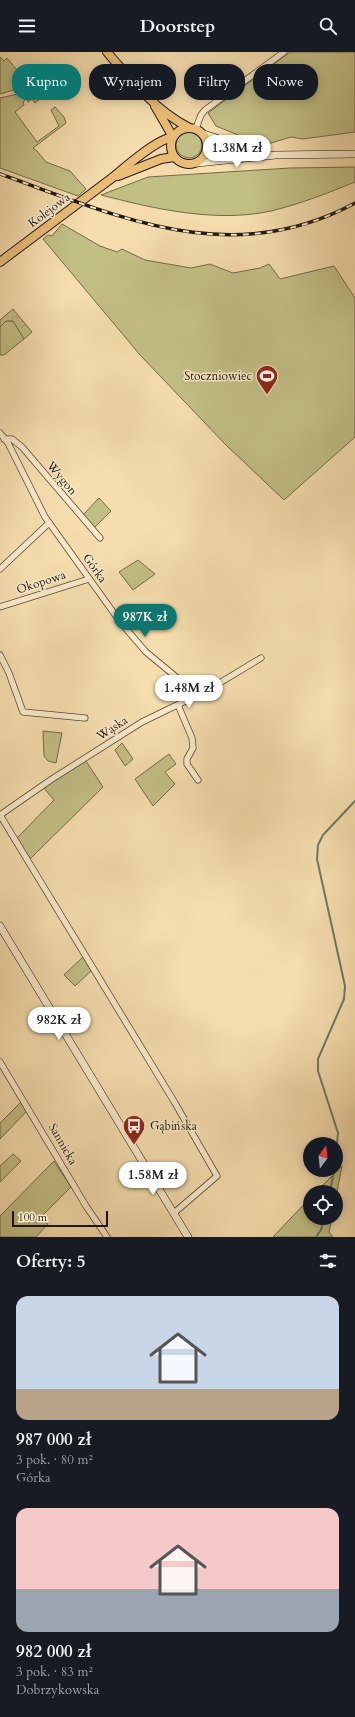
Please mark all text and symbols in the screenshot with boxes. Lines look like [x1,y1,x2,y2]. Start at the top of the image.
text: Doorstep [140,14,215,39]
icon: menu [16,15,38,37]
icon: search [317,15,339,37]
chip: Kupno [12,64,81,100]
chip: Wynajem [89,64,176,100]
chip: Filtry [184,64,245,100]
chip: Nowe [253,64,318,100]
pin: 1.38M zł [196,135,278,169]
text: 1.38M zł [212,139,262,157]
street label: Kolejowa [25,188,74,231]
sports icon: Stoczniowiec [254,363,280,396]
place label: Stoczniowiec [184,368,253,384]
street label: Wygon [42,457,81,498]
street label: Górka [79,550,111,586]
street label: Okopowa [14,566,68,597]
pin: 987K zł [108,604,182,638]
text: 987K zł [123,608,167,626]
pin: 1.48M zł [148,675,230,709]
text: 1.48M zł [164,679,214,697]
street label: Wąska [93,712,131,745]
pin: 982K zł [22,1007,96,1041]
text: 982K zł [37,1011,81,1029]
bus stop icon: Gąbińska [121,1113,147,1146]
place label: Gąbińska [150,1118,198,1134]
street label: Sannicka [45,1120,82,1168]
north arrow [303,1137,343,1177]
map controls [303,1137,343,1225]
pin: 1.58M zł [112,1162,194,1196]
text: 1.58M zł [128,1166,178,1184]
button: locate [303,1185,343,1225]
scale bar [12,1209,108,1228]
text: 100 m [18,1210,47,1225]
text: Oferty: 5 [16,1250,85,1273]
icon: filters [317,1250,339,1272]
icon: home [142,1322,214,1394]
text: 987 000 zł [16,1428,91,1451]
text: 3 pok. · 80 m² [16,1451,93,1469]
text: Górka [16,1469,51,1487]
icon: home [142,1534,214,1606]
text: 982 000 zł [16,1640,91,1663]
text: 3 pok. · 83 m² [16,1663,93,1681]
text: Dobrzykowska [16,1681,99,1699]

